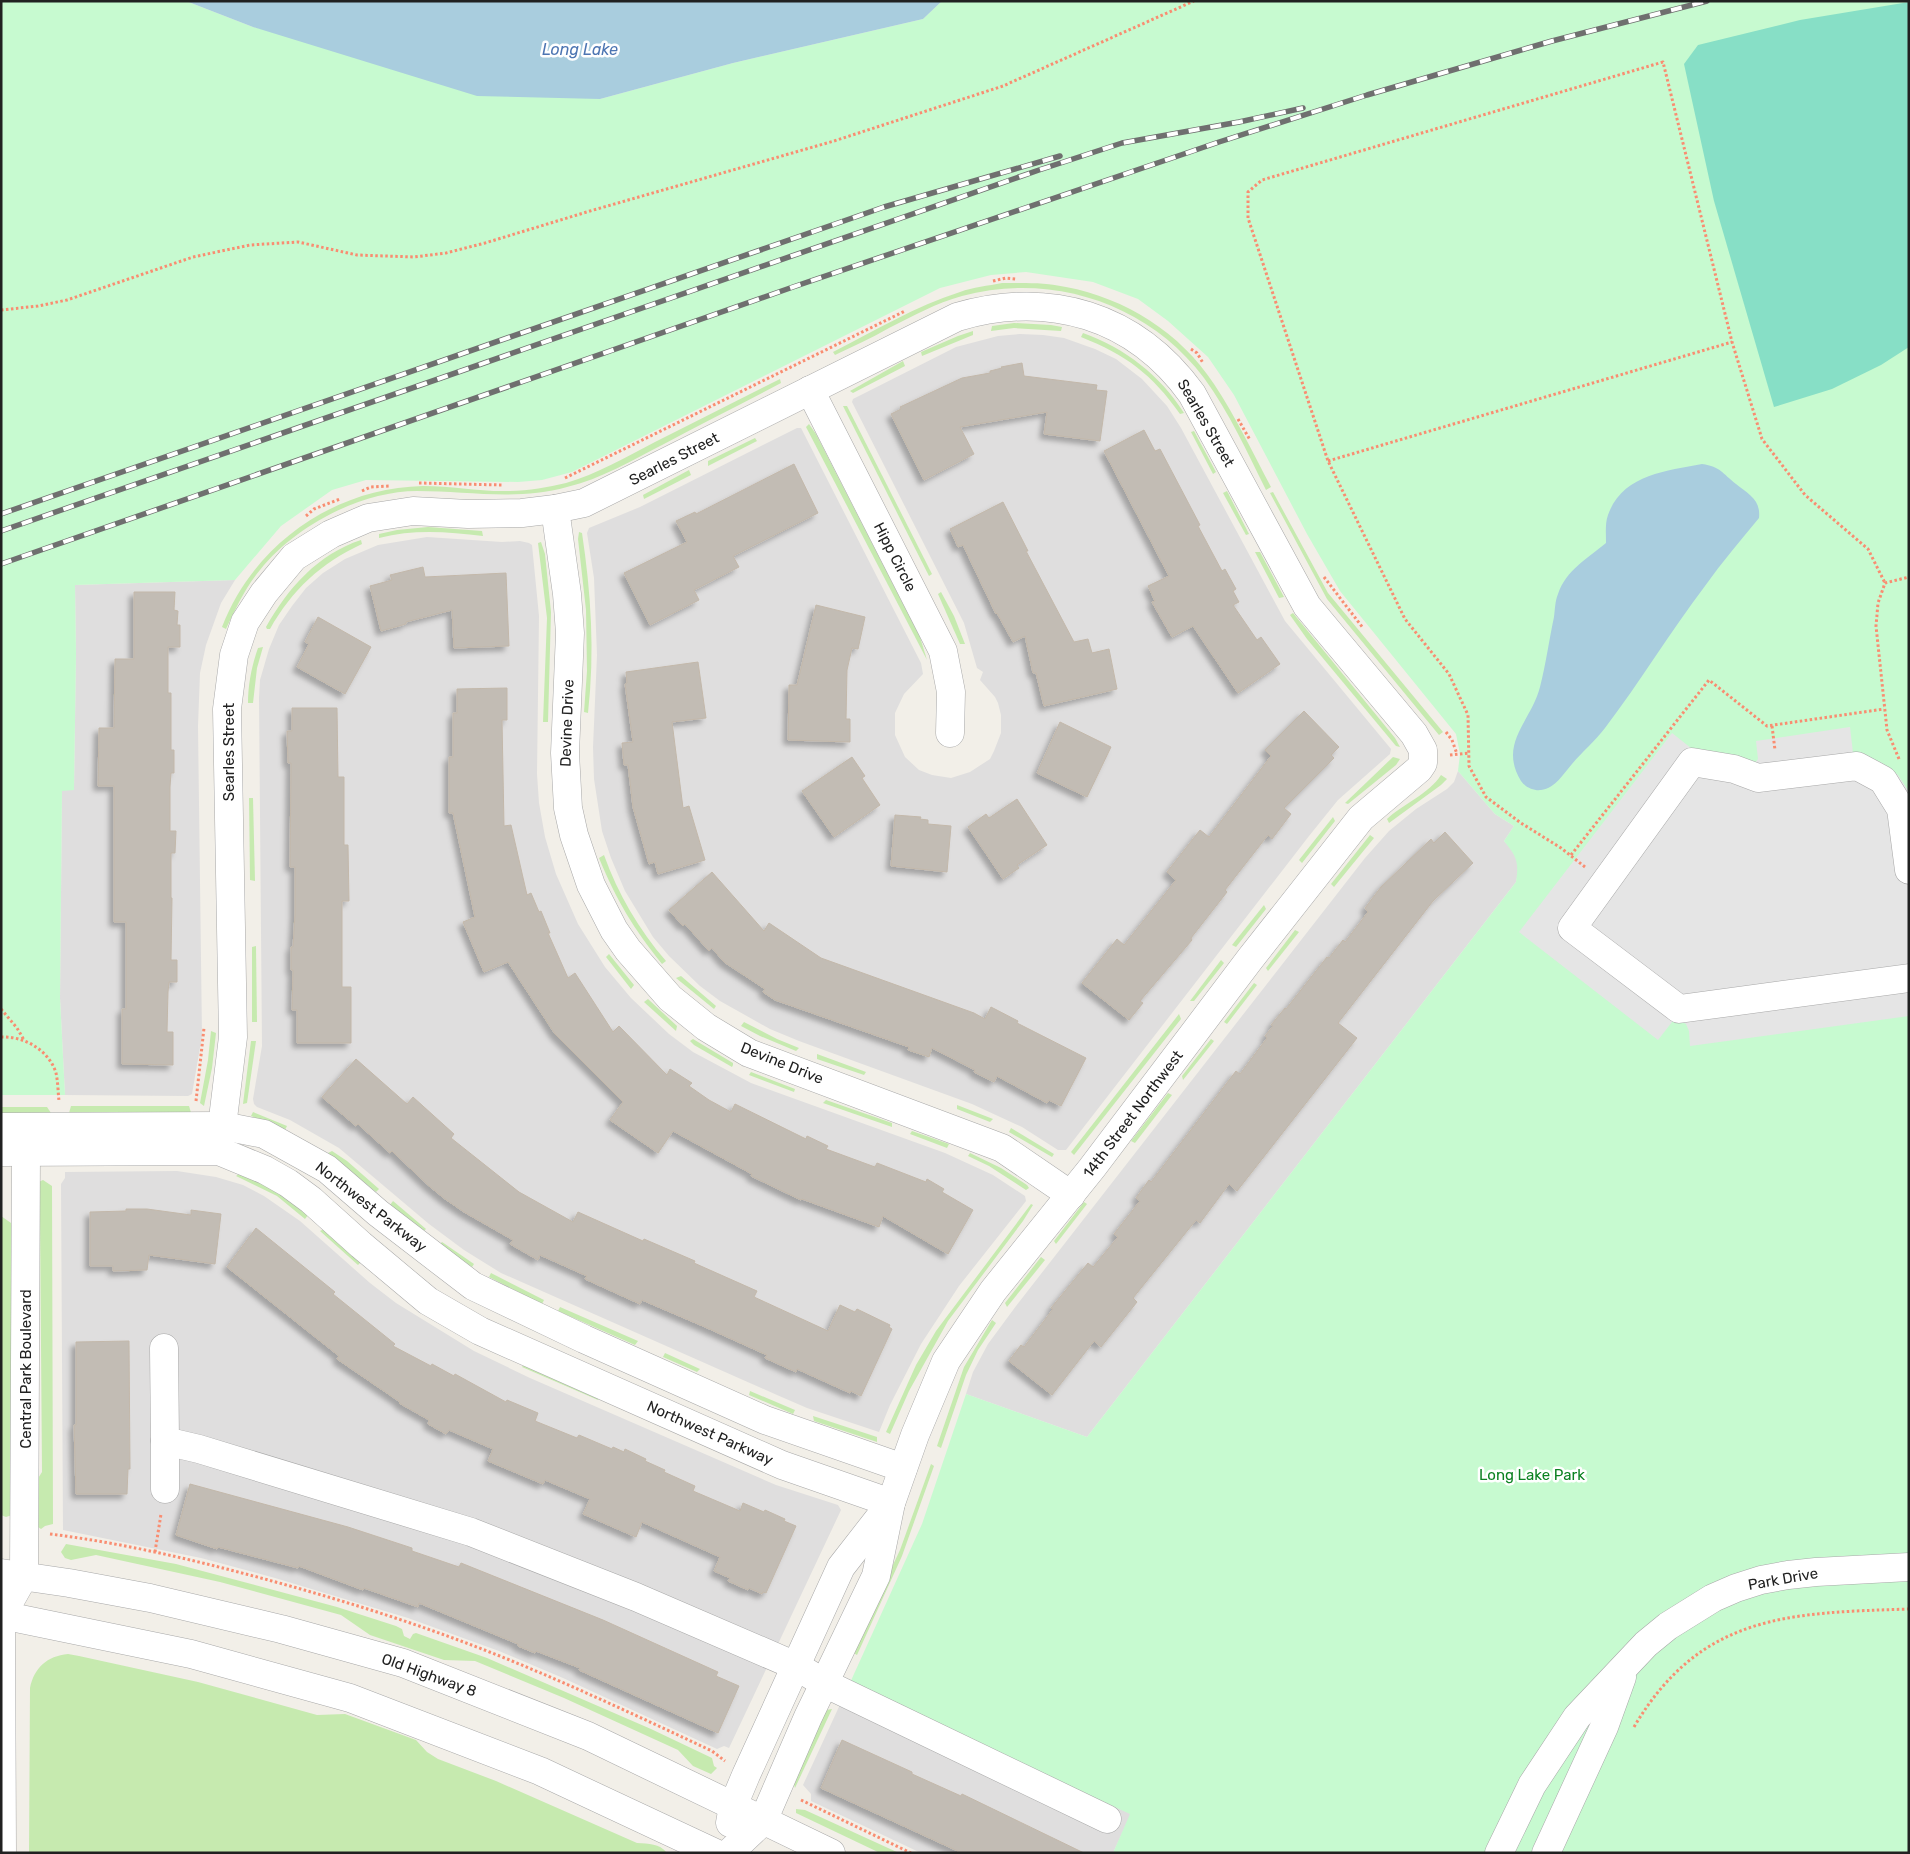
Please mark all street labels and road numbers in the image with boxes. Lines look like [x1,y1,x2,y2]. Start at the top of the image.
street label: Searles Street [1174,376,1238,470]
street label: Searles Street [626,429,722,489]
street label: Hipp Circle [870,519,920,595]
street label: Devine Drive [556,679,578,767]
street label: Searles Street [220,703,238,801]
street label: Devine Drive [738,1038,826,1088]
street label: 14th Street Northwest [1079,1047,1187,1181]
street label: Northwest Parkway [312,1158,430,1256]
street label: Central Park Boulevard [17,1289,35,1449]
street label: Northwest Parkway [644,1397,776,1469]
street label: Park Drive [1747,1564,1819,1594]
street label: Old Highway 8 [379,1649,479,1701]

